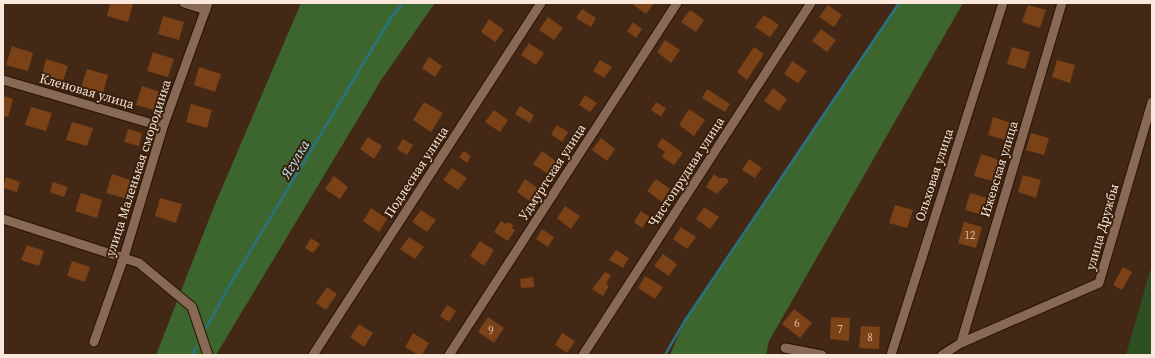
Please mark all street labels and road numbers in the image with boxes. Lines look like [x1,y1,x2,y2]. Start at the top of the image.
street label: Кленовая улица [38,69,137,113]
street label: улица Маленькая смородинка [101,77,175,259]
street label: Чистопрудная улица [644,113,728,230]
street label: Ижевская улица [976,118,1022,219]
street label: Удмуртская улица [514,120,590,223]
street label: Подлесная улица [380,123,452,221]
street label: Ольховая улица [911,126,957,223]
street label: улица Дружбы [1082,182,1123,272]

